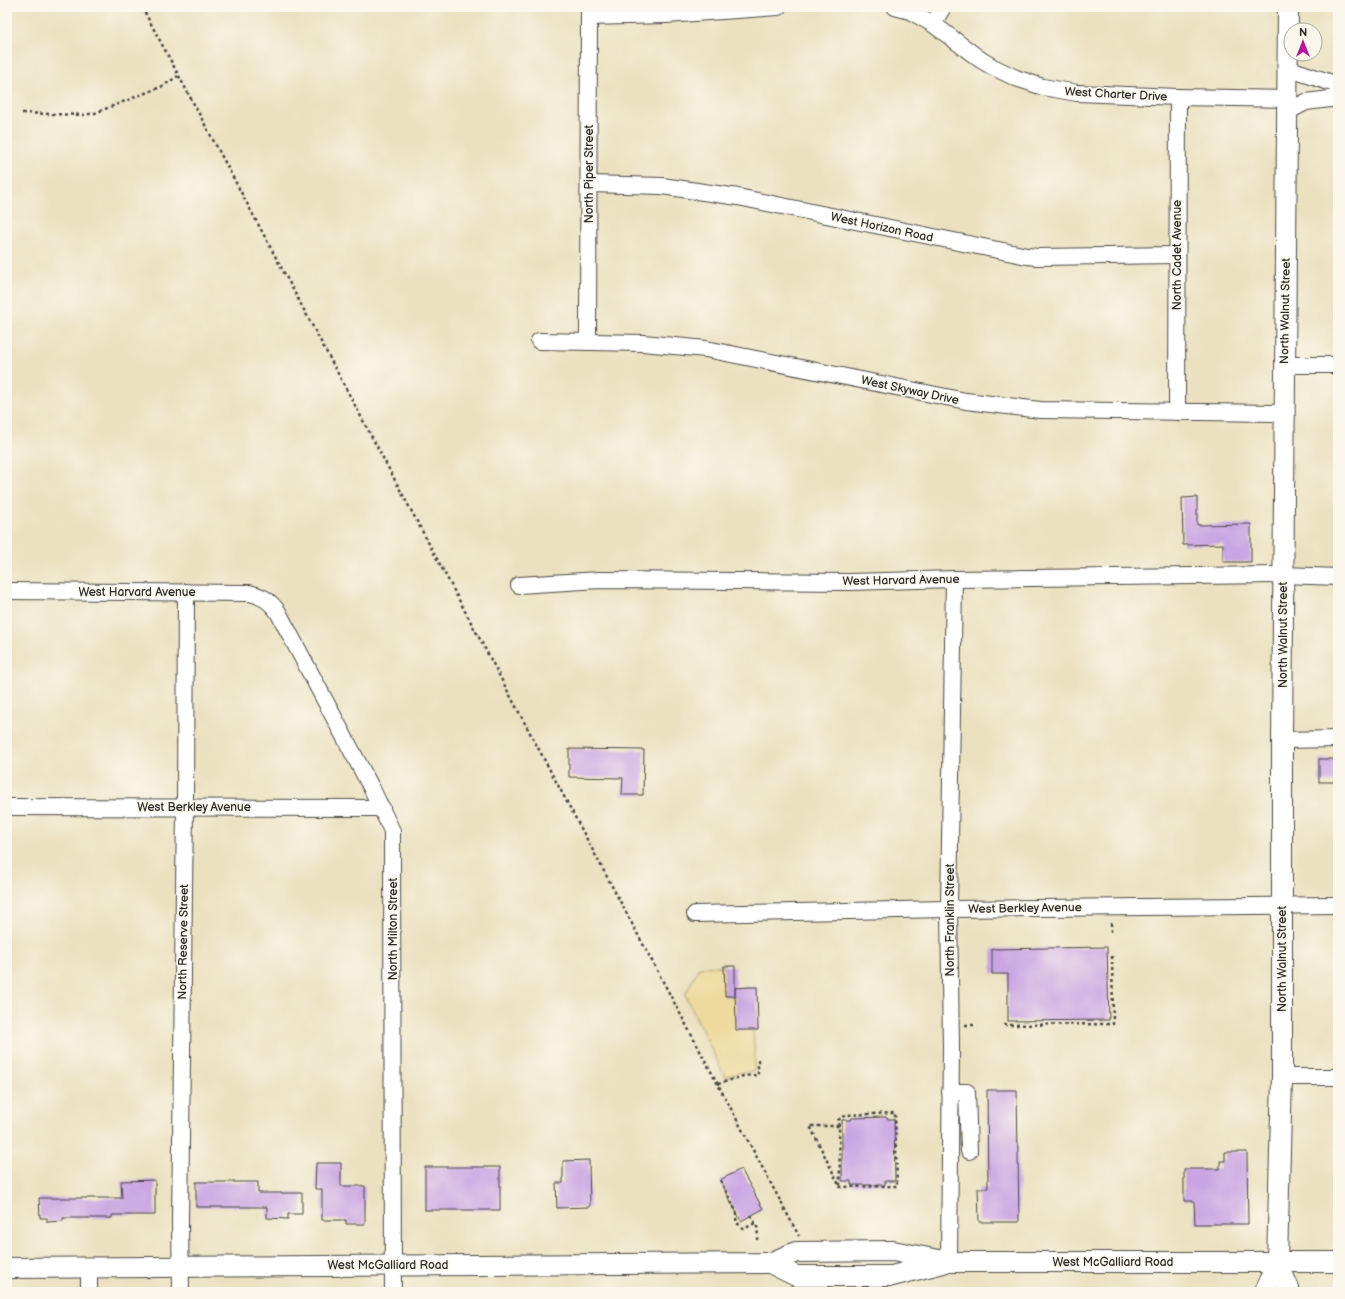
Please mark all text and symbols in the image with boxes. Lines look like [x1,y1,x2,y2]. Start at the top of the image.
north arrow [1283,22,1323,62]
text: N [1299,26,1307,39]
street label: West Charter Drive [1064,84,1168,105]
street label: North Piper Street [582,124,597,223]
street label: North Cadet Avenue [1170,200,1185,310]
street label: West Horizon Road [829,209,935,246]
street label: North Walnut Street [1277,258,1294,364]
street label: West Skyway Drive [860,373,960,408]
street label: West Harvard Avenue [842,572,960,589]
street label: North Walnut Street [1276,582,1291,688]
street label: West Harvard Avenue [78,585,196,600]
street label: West Berkley Avenue [137,800,251,815]
street label: North Franklin Street [943,863,958,976]
street label: North Milton Street [386,877,401,980]
street label: North Reserve Street [175,884,192,1000]
street label: West Berkley Avenue [968,900,1082,917]
street label: North Walnut Street [1275,906,1290,1012]
street label: West McGalliard Road [1053,1255,1174,1270]
street label: West McGalliard Road [328,1258,449,1273]

